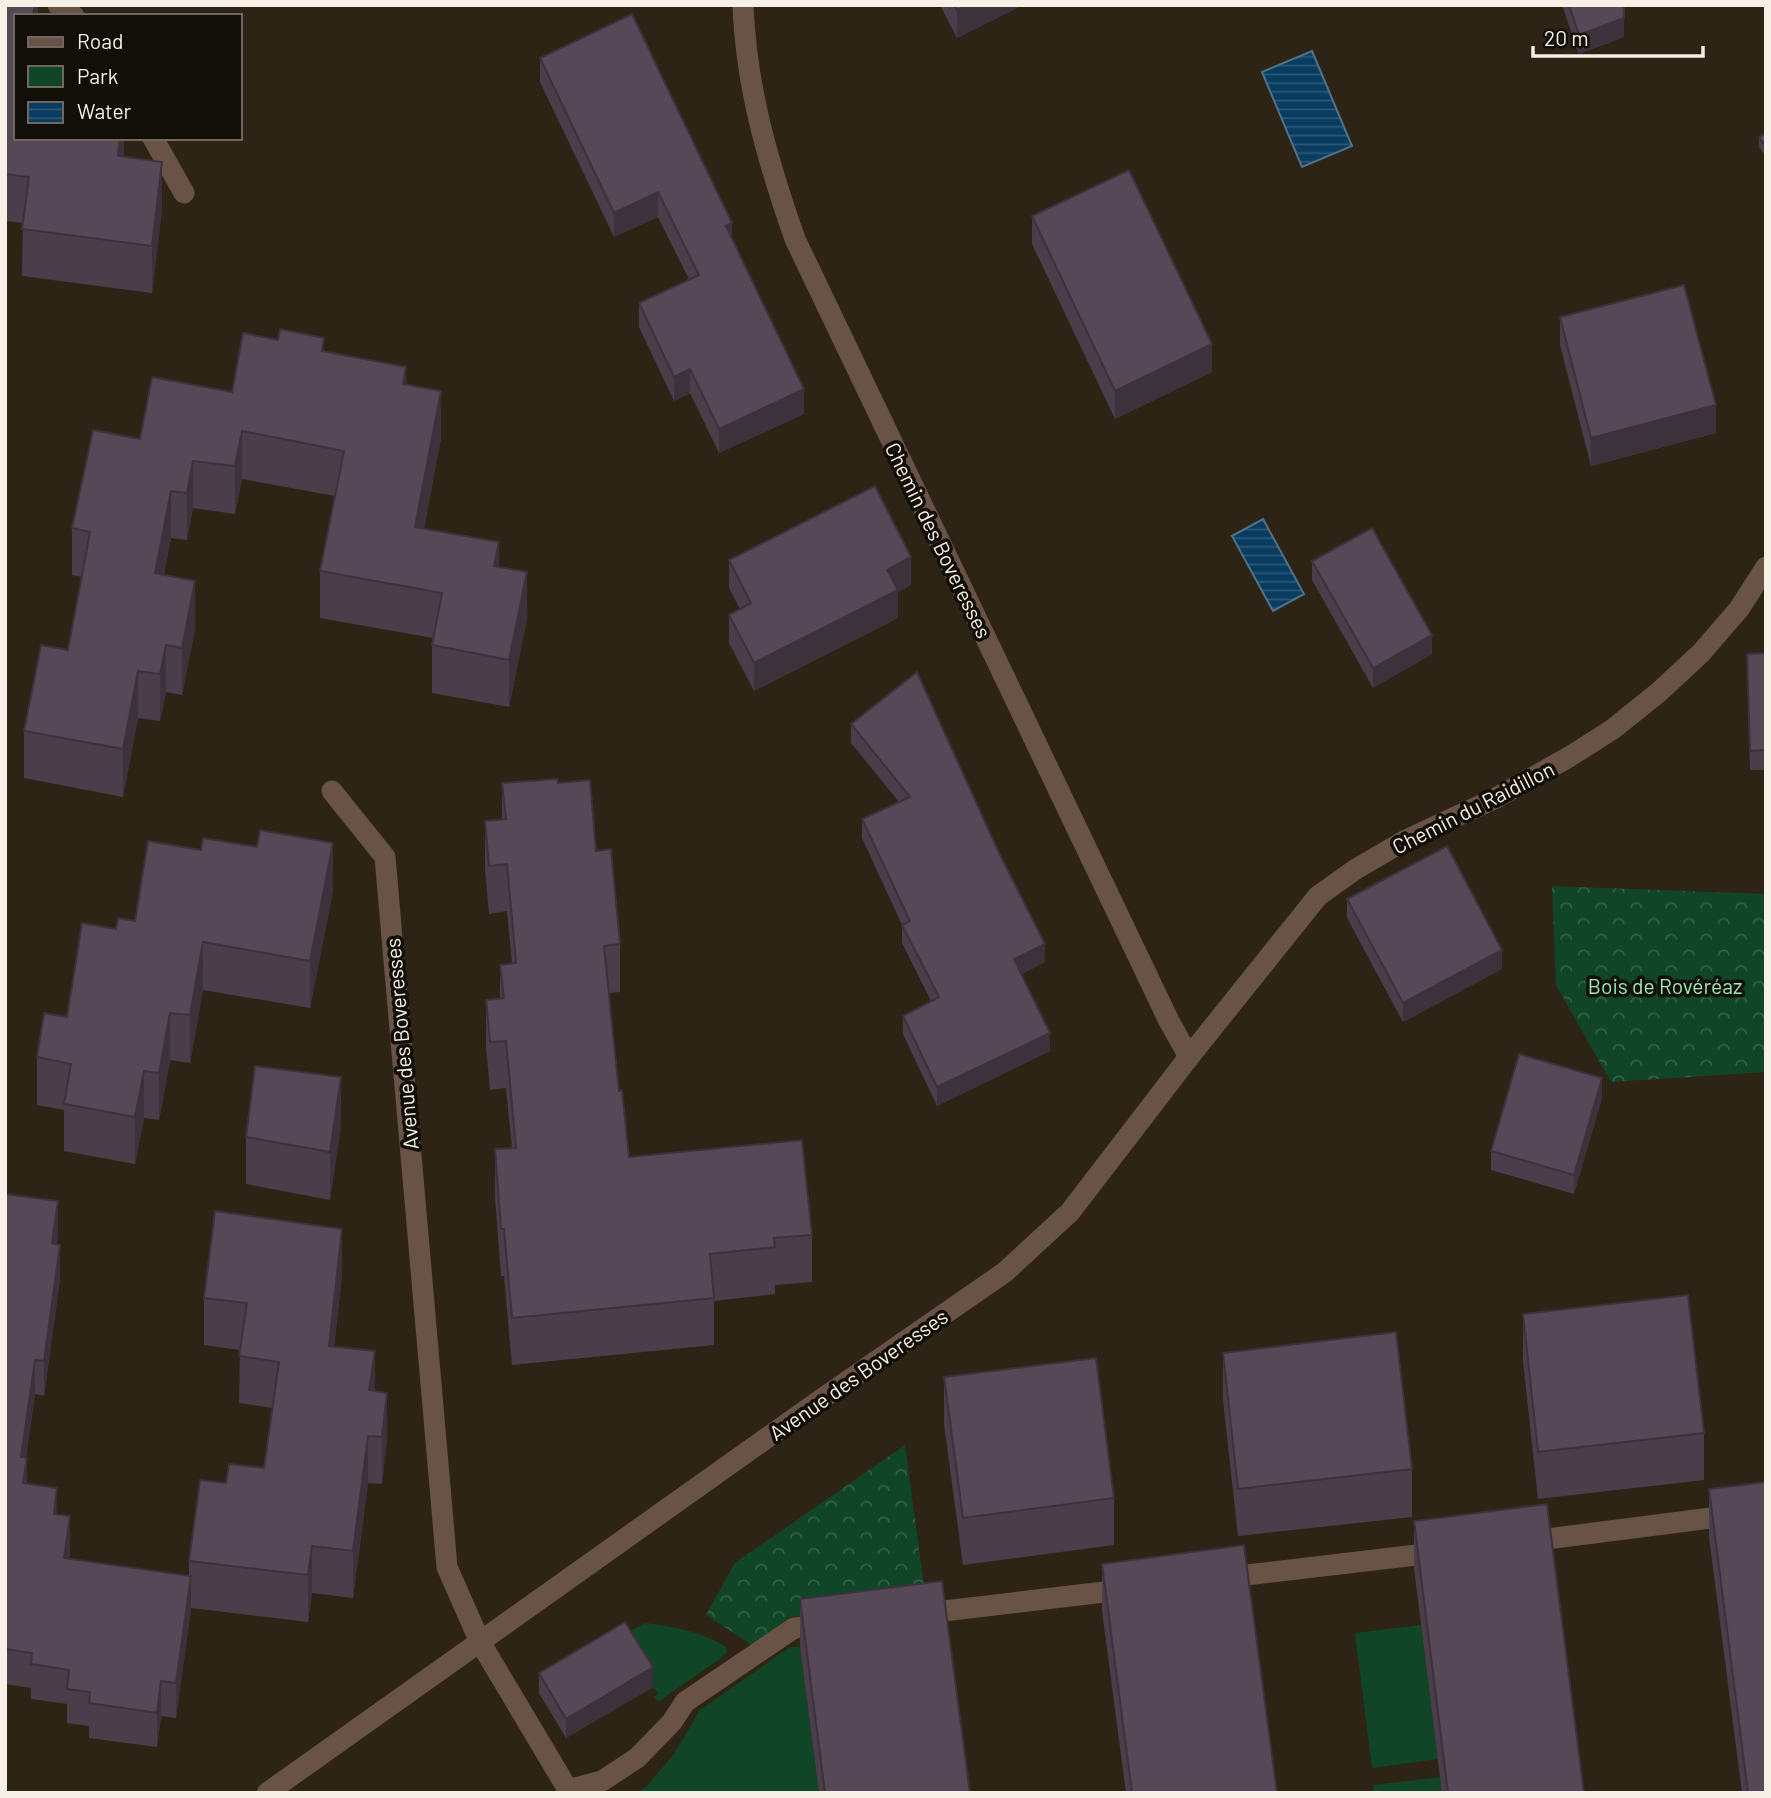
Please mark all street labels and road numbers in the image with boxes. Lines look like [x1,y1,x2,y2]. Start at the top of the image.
street label: Chemin des Boveresses [881,438,997,642]
street label: Chemin du Raidillon [1388,755,1558,859]
street label: Avenue des Boveresses [379,937,423,1151]
street label: Avenue des Boveresses [764,1303,952,1445]

